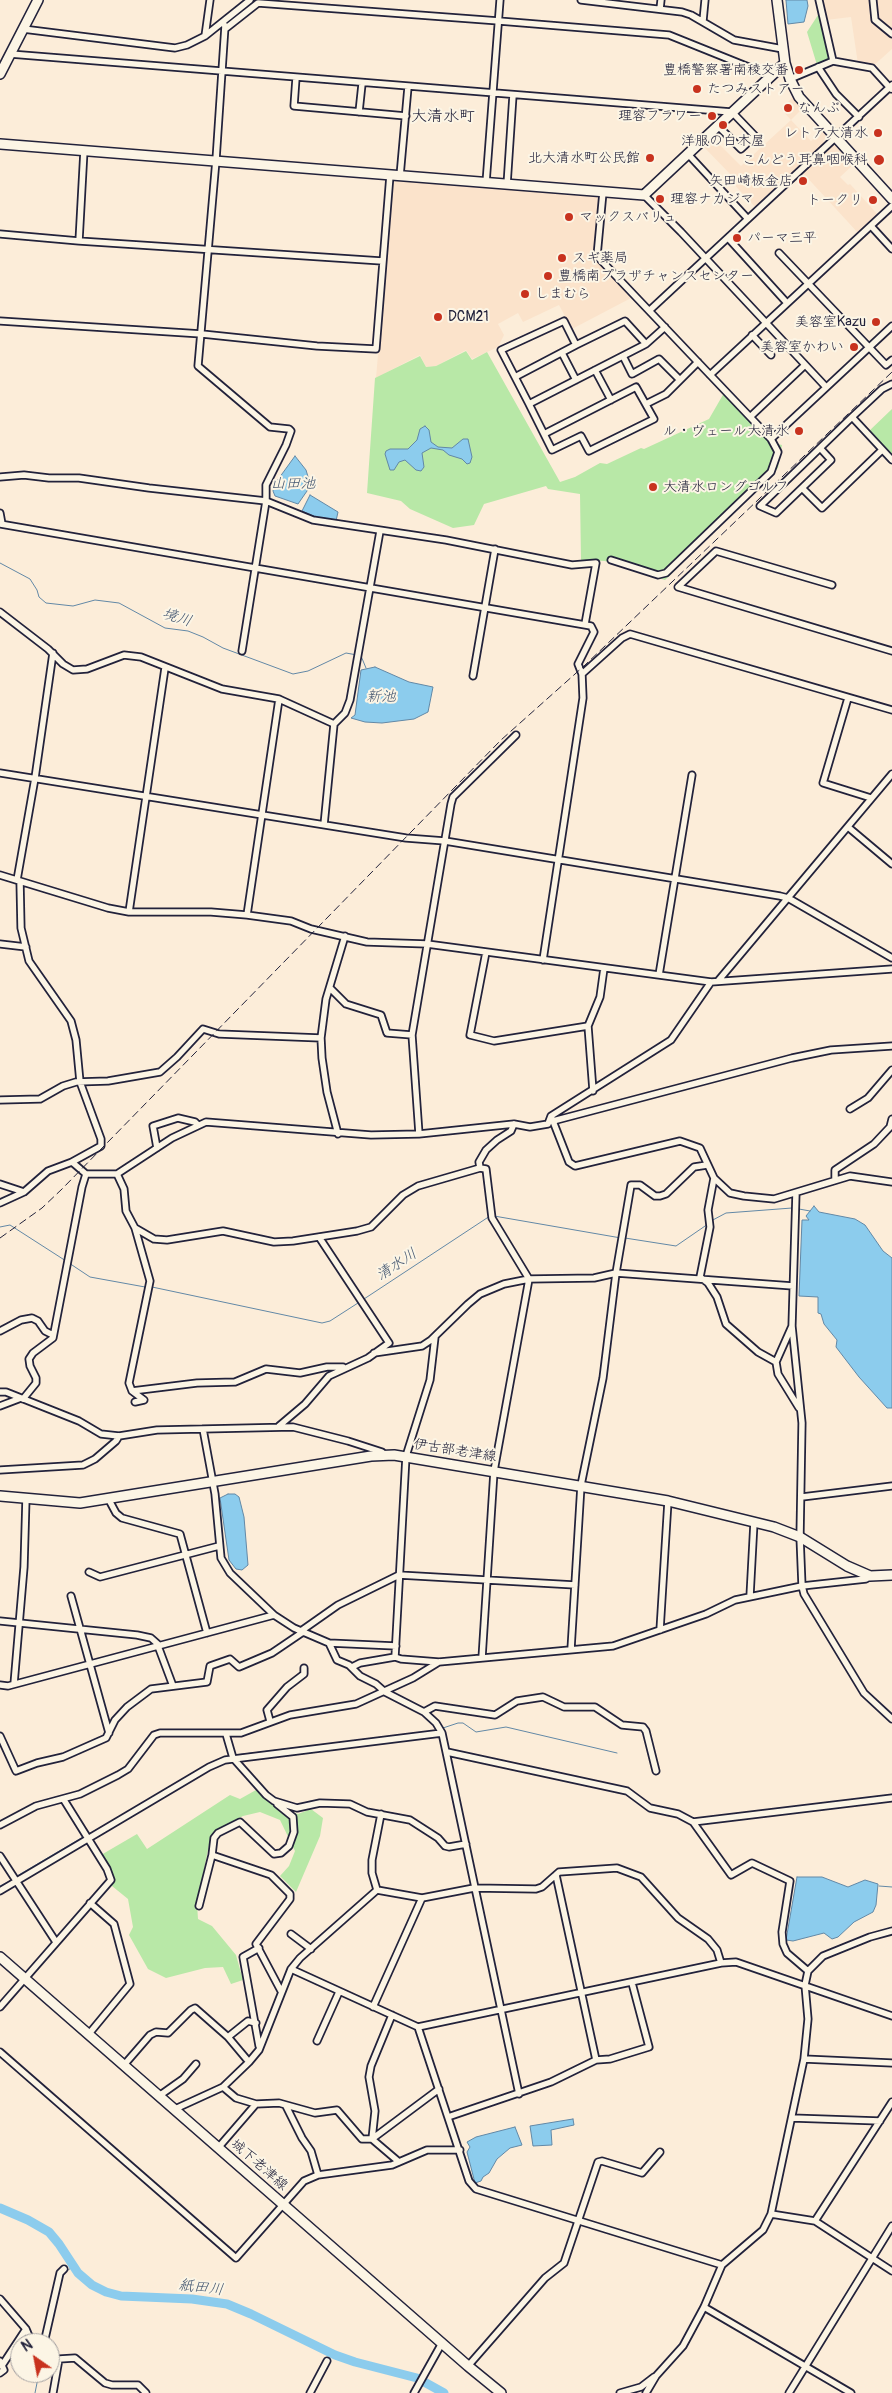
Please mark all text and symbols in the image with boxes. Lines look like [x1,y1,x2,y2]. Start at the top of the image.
place label: 豊橋警察署南稜交番 [663,62,789,78]
marker: 豊橋警察署南稜交番 [793,64,805,76]
place label: たつみストアー [707,81,804,97]
marker: たつみストアー [691,83,703,95]
place label: なんぶ [798,100,840,116]
marker: なんぶ [782,102,794,114]
district label: 大清水町 [411,107,475,127]
place label: 理容フラワー [618,108,702,124]
marker: 理容フラワー [706,110,718,122]
marker: 洋服の白木屋 [717,119,729,131]
place label: レトア大清水 [784,125,868,141]
marker: レトア大清水 [872,127,884,139]
place label: 洋服の白木屋 [681,133,765,149]
place label: 北大清水町公民館 [528,150,640,166]
marker: 北大清水町公民館 [644,152,656,164]
place label: こんどう耳鼻咽喉科 [742,152,868,168]
marker: こんどう耳鼻咽喉科 [872,153,886,167]
place label: 矢田崎板金店 [709,173,793,189]
marker: 矢田崎板金店 [797,175,809,187]
place label: 理容ナカジマ [670,191,754,207]
place label: トークリ [807,192,863,208]
marker: 理容ナカジマ [654,193,666,205]
marker: トークリ [867,194,879,206]
place label: マックスバリュ [579,209,677,225]
marker: マックスバリュ [563,211,575,223]
place label: パーマ三平 [747,230,817,246]
marker: パーマ三平 [731,232,743,244]
place label: スギ薬局 [572,250,628,266]
marker: スギ薬局 [556,252,568,264]
place label: 豊橋南プラザチャンスセンター [558,268,754,284]
marker: 豊橋南プラザチャンスセンター [542,270,554,282]
place label: しまむら [535,286,591,302]
marker: しまむら [519,288,531,300]
place label: DCM21 [448,309,489,325]
marker: DCM21 [432,311,444,323]
place label: 美容室Kazu [795,314,866,330]
marker: 美容室Kazu [870,316,882,328]
place label: 美容室かわい [760,339,844,355]
marker: 美容室かわい [848,341,860,353]
place label: ル・ヴェール大清水 [663,423,789,439]
marker: ル・ヴェール大清水 [793,425,805,437]
water label: 山田池 [271,475,315,493]
place label: 大清水ロングゴルフ [663,479,789,495]
marker: 大清水ロングゴルフ [647,481,659,493]
water label: 境川 [160,605,194,631]
water label: 新池 [366,688,396,706]
water label: 清水川 [373,1245,421,1285]
street label: 伊古部老津線 [412,1436,498,1466]
street label: 城下老津線 [227,2136,291,2194]
water label: 紙田川 [178,2276,224,2300]
north arrow [10,2333,60,2383]
text: N [19,2336,36,2356]

